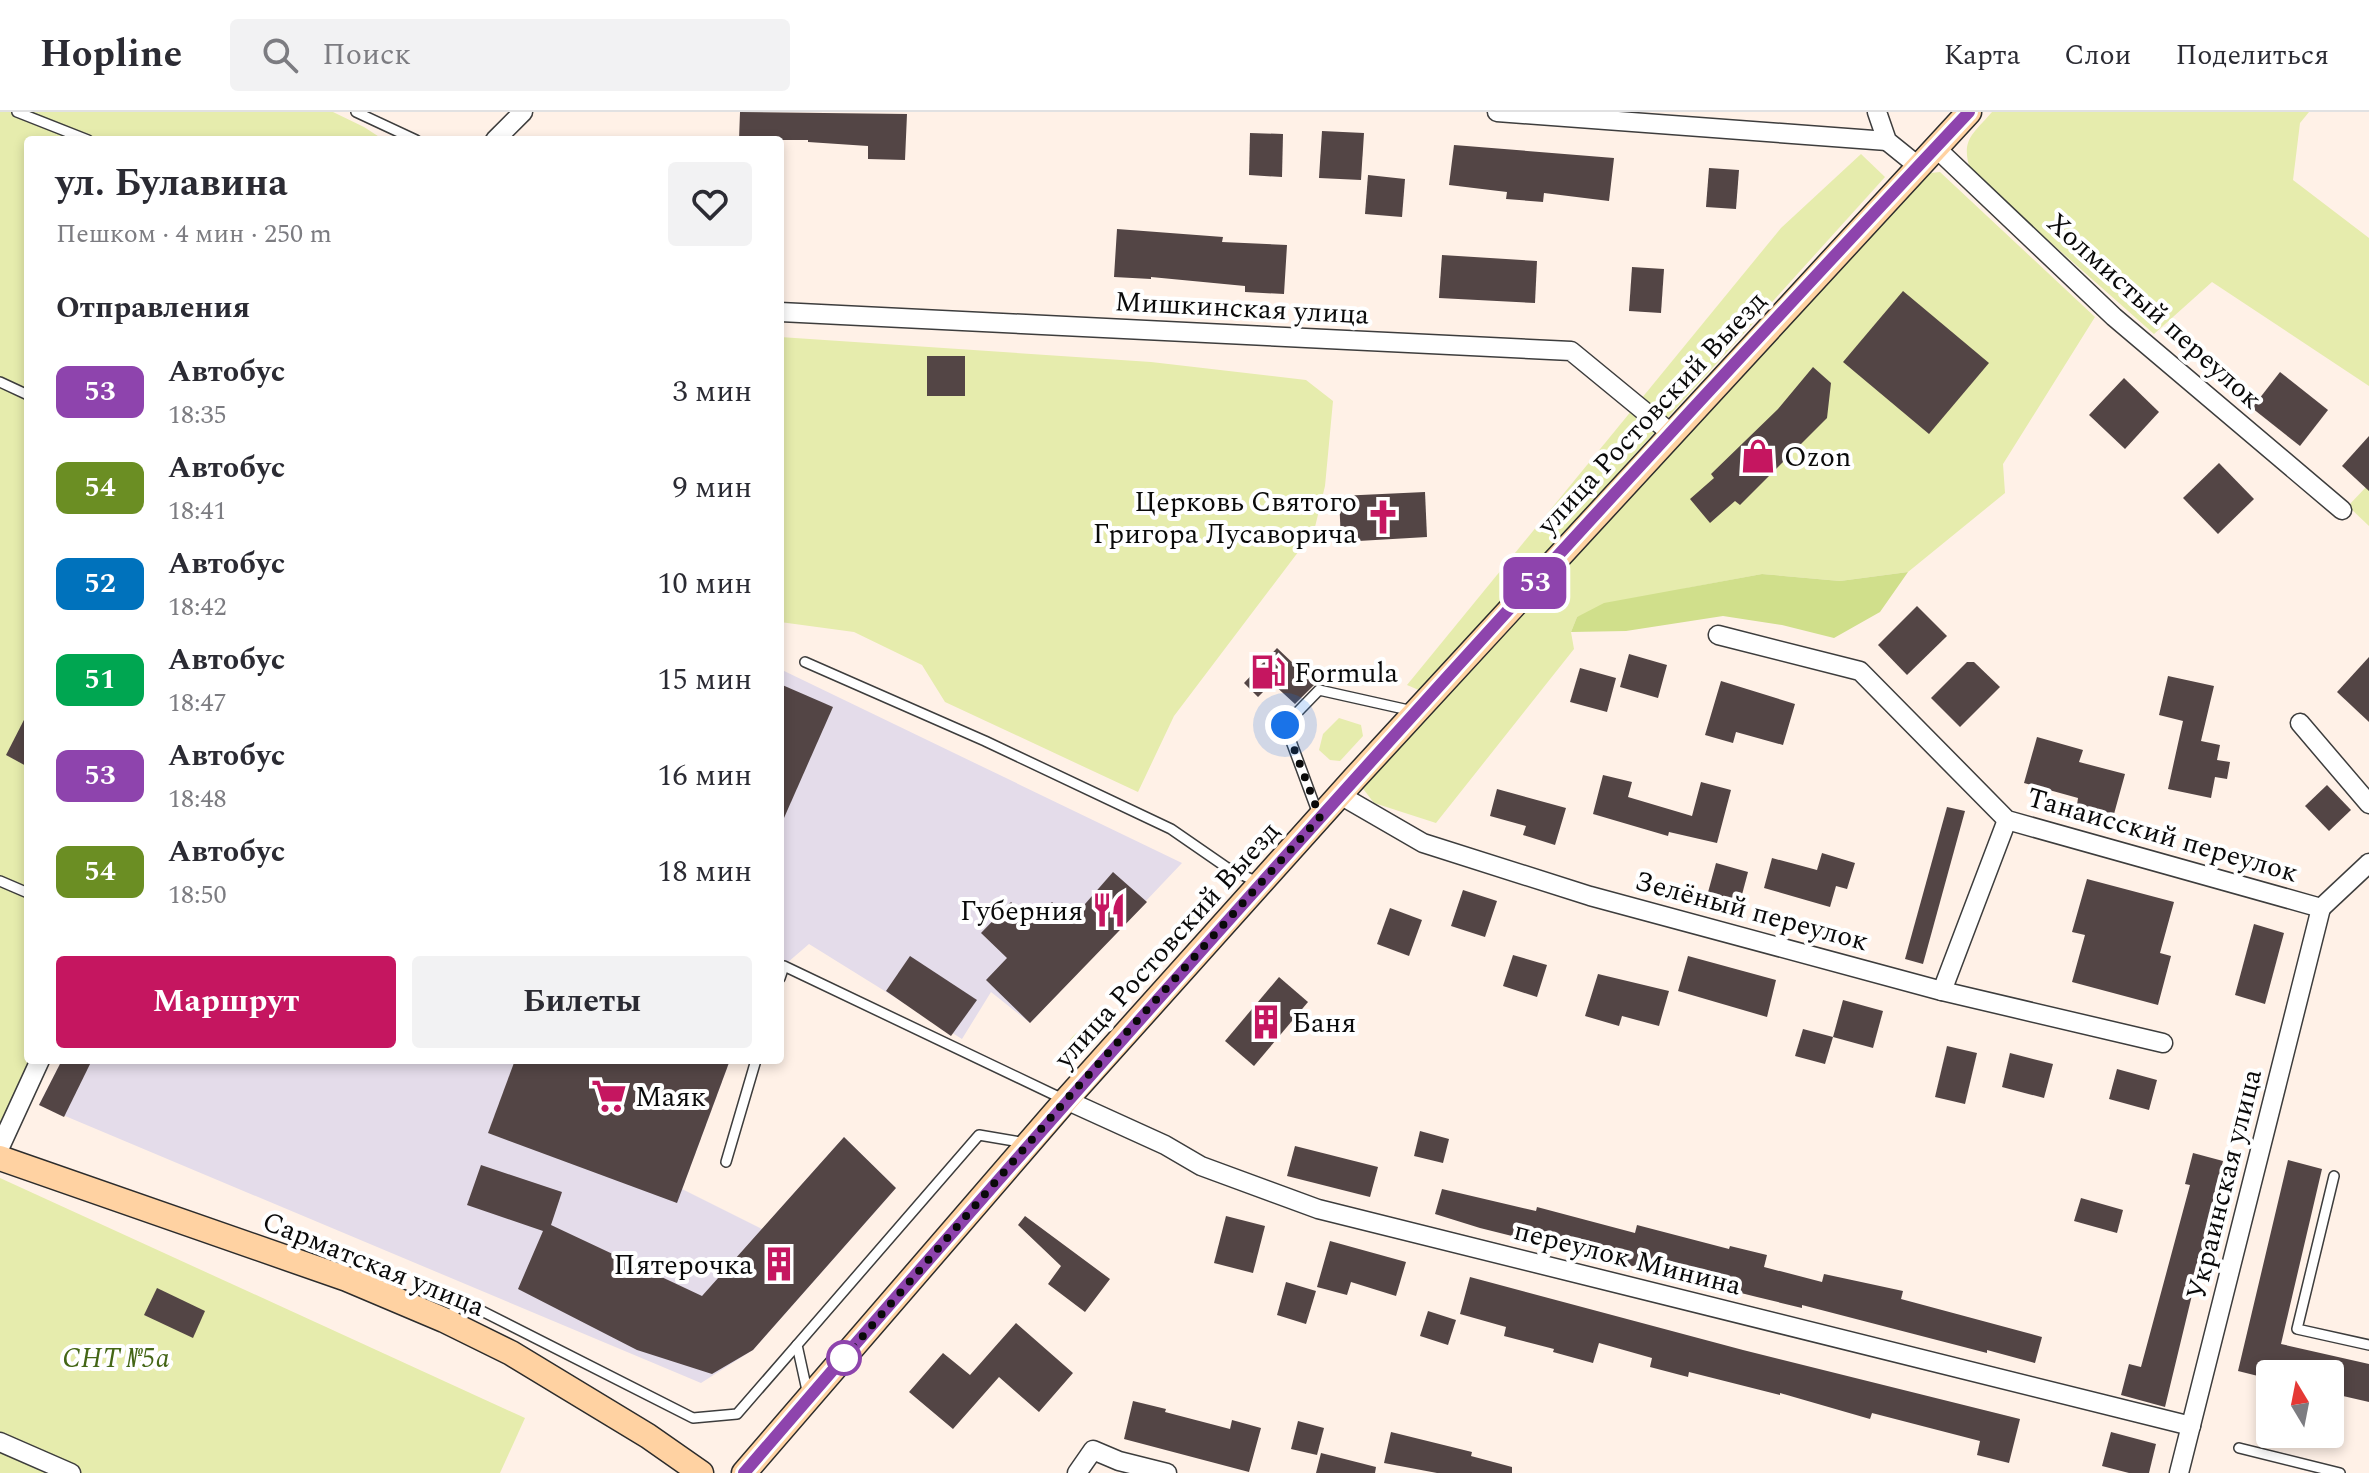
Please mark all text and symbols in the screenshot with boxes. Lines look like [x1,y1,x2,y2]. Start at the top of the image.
search box [230,19,790,91]
text: Hopline [40,26,182,84]
text: Поиск [322,32,411,78]
icon: search [258,33,302,77]
text: Карта [1944,34,2020,77]
text: Слои [2064,34,2131,77]
text: Поделиться [2175,34,2329,77]
text: ул. Булавина [56,155,288,213]
button: heart [668,162,752,246]
street label: Холмистый переулок [2037,202,2271,420]
text: Пешком · 4 мин · 250 m [56,214,332,254]
street label: Мишкинская улица [1113,280,1371,337]
street label: улица Ростовский Выезд [1526,281,1777,546]
text: Отправления [56,285,250,331]
text: Автобус [168,349,285,395]
text: 3 мин [673,369,752,415]
text: 53 [84,370,116,413]
text: 18:35 [168,395,227,435]
place label: Ozon [1784,436,1851,479]
shop icon: Ozon [1739,437,1777,475]
text: Автобус [168,445,285,491]
text: 9 мин [673,465,752,511]
text: 54 [84,466,116,509]
place label: Церковь Святого Григора Лусаворича [1093,481,1357,556]
text: 18:41 [168,491,227,531]
church icon: Церковь Святого Григора Лусаворича [1364,498,1402,536]
text: Автобус [168,541,285,587]
line badge: 53 [1499,557,1571,609]
text: 10 мин [658,561,752,607]
text: 53 [1519,561,1551,604]
text: 52 [84,562,116,605]
text: 18:42 [168,587,227,627]
text: Автобус [168,637,285,683]
place label: Formula [1294,652,1399,695]
fuel station icon: Formula [1249,653,1287,691]
text: 15 мин [658,657,752,703]
text: 51 [84,658,116,701]
text: 18:47 [168,683,227,723]
your location [1265,705,1305,745]
text: Автобус [168,733,285,779]
text: 16 мин [658,753,752,799]
text: 53 [84,754,116,797]
street label: Танаисский переулок [2022,776,2303,895]
text: 18:48 [168,779,227,819]
street label: улица Ростовский Выезд [1043,812,1290,1079]
text: Автобус [168,829,285,875]
text: 18 мин [658,849,752,895]
text: 54 [84,850,116,893]
street label: Зелёный переулок [1630,860,1873,963]
text: 18:50 [168,875,227,915]
place label: Губерния [960,890,1083,933]
restaurant icon: Губерния [1090,891,1128,929]
button: Маршрут [56,956,396,1048]
button: Билеты [412,956,752,1048]
place label: Баня [1292,1002,1356,1045]
building icon: Баня [1247,1003,1285,1041]
street label: Украинская улица [2175,1064,2274,1304]
place label: Маяк [635,1076,706,1119]
supermarket icon: Маяк [590,1077,628,1115]
street label: Сарматская улица [256,1200,492,1329]
street label: переулок Минина [1509,1209,1746,1308]
place label: Пятерочка [614,1244,753,1287]
building icon: Пятерочка [760,1245,798,1283]
park label: СНТ №5а [62,1337,170,1380]
unlabelled marker [827,1341,861,1375]
north arrow [2256,1360,2344,1448]
map controls [2256,1360,2344,1448]

